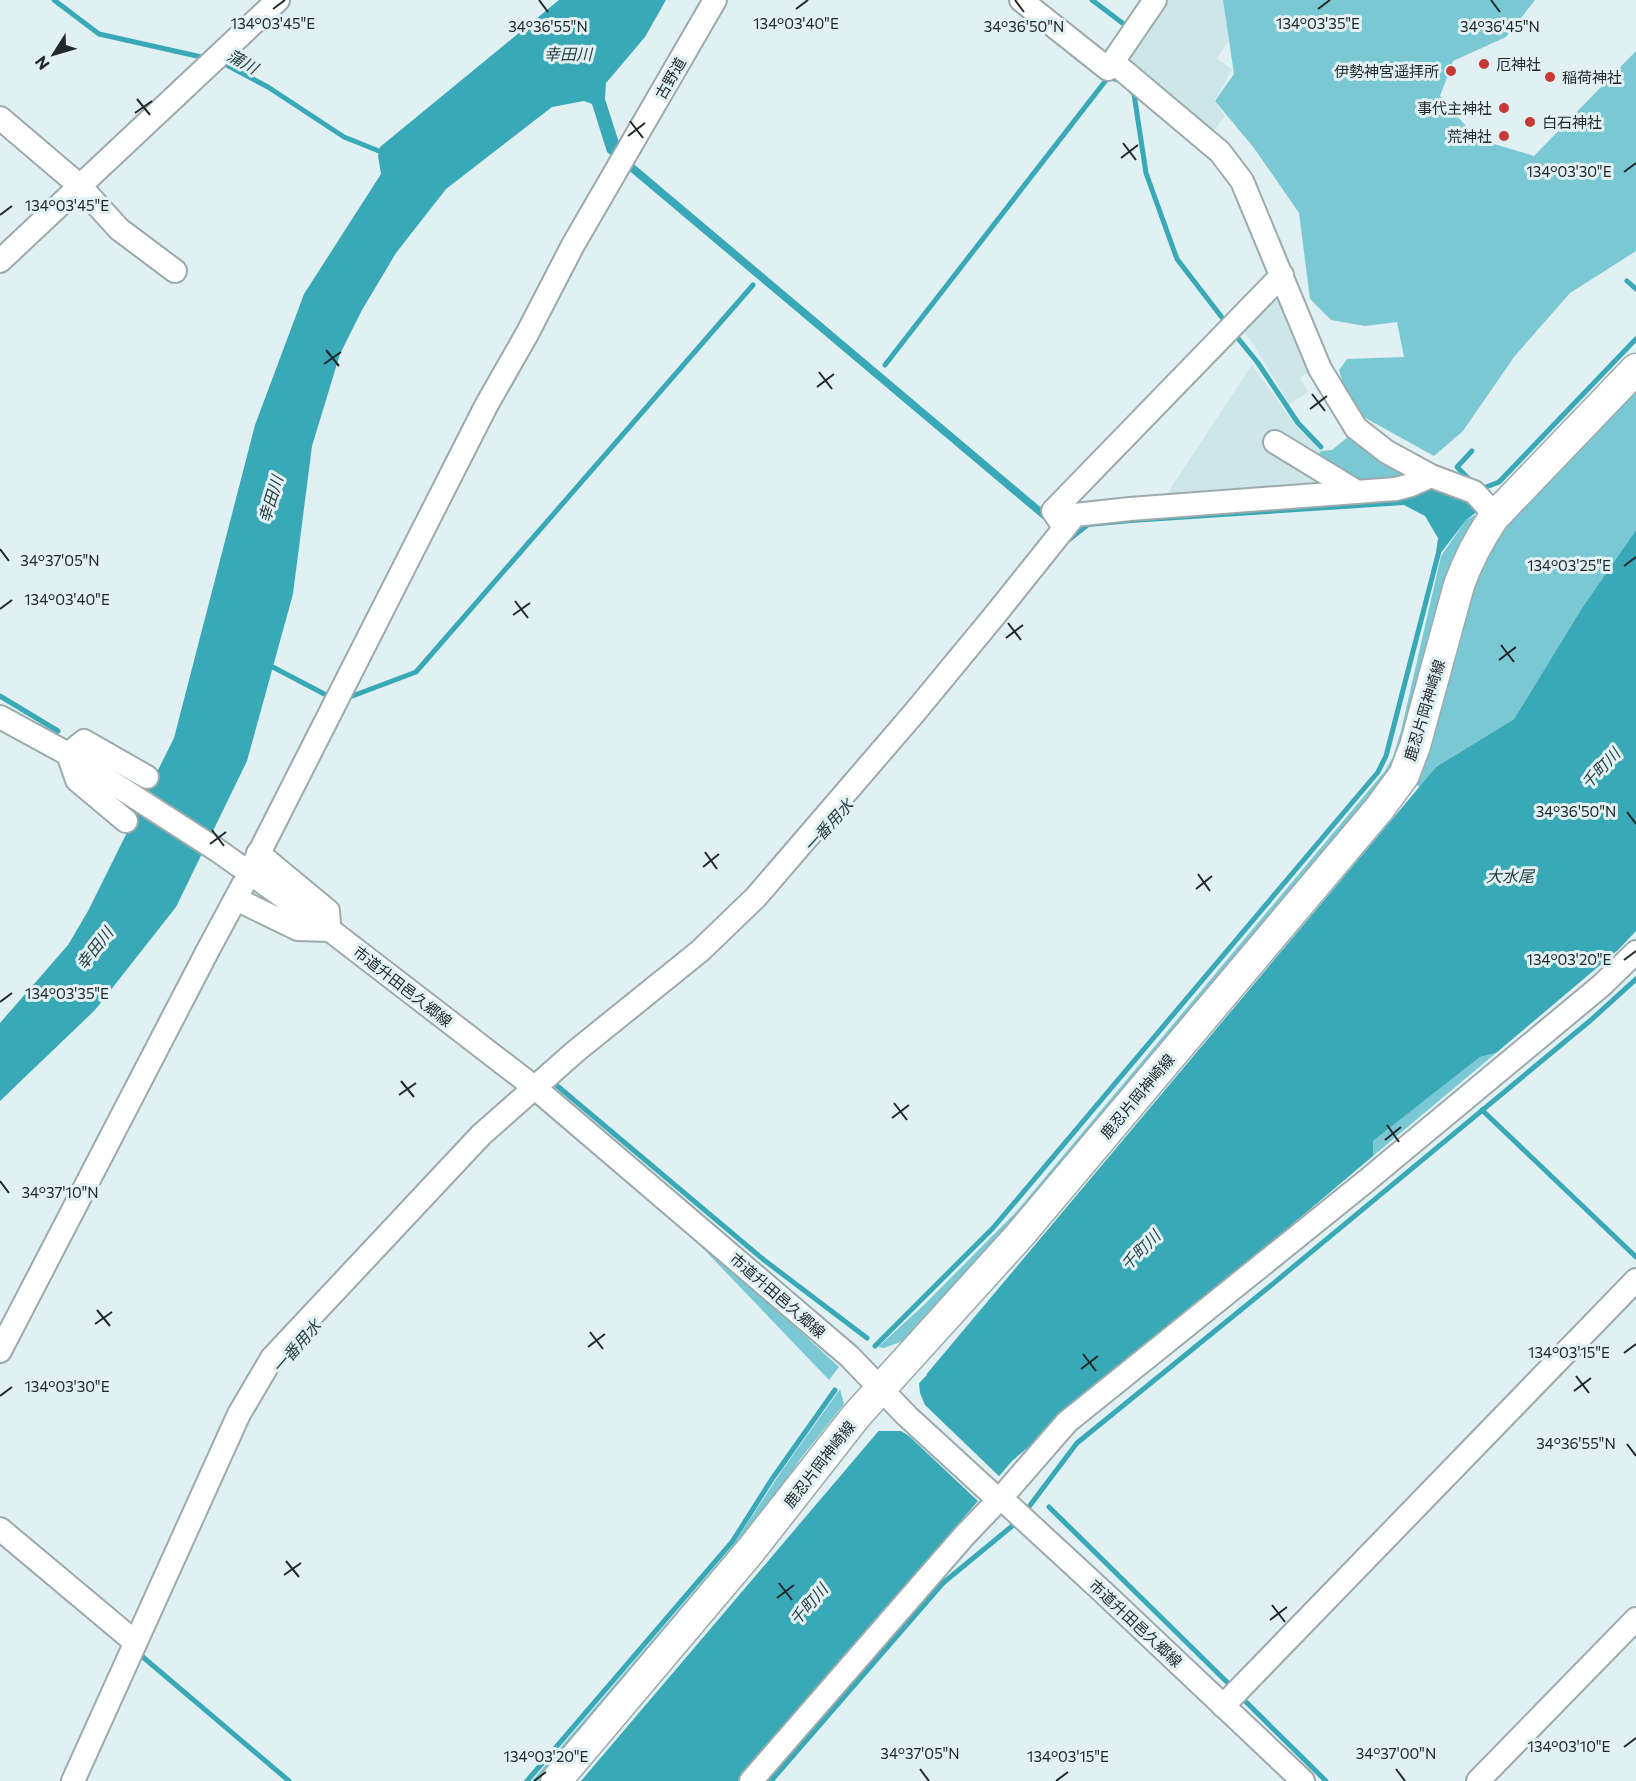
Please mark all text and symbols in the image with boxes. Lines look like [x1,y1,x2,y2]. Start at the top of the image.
text: 134°03'45"E [231,14,315,32]
text: 134°03'40"E [753,14,839,32]
text: 134°03'35"E [1276,14,1360,32]
text: 34°36'55"N [508,17,588,35]
text: 34°36'50"N [984,17,1064,35]
text: 34°36'45"N [1460,17,1540,35]
north arrow [24,24,84,84]
water label: 幸田川 [544,44,594,63]
water label: 蒲川 [224,45,263,78]
text: N [30,53,53,74]
street label: 古野道 [651,54,689,102]
place label: 厄神社 [1496,55,1541,73]
marker: 厄神社 [1477,57,1491,71]
place label: 伊勢神宮遥拝所 [1334,62,1439,80]
marker: 伊勢神宮遥拝所 [1444,64,1458,78]
place label: 稲荷神社 [1562,68,1622,86]
marker: 稲荷神社 [1543,70,1557,84]
place label: 事代主神社 [1417,99,1492,117]
marker: 事代主神社 [1497,101,1511,115]
place label: 白石神社 [1542,113,1602,131]
marker: 白石神社 [1523,115,1537,129]
place label: 荒神社 [1447,127,1492,145]
marker: 荒神社 [1497,129,1511,143]
text: 134°03'30"E [1526,162,1612,180]
text: 134°03'45"E [25,196,109,214]
water label: 幸田川 [254,471,287,525]
text: 34°37'05"N [20,551,100,569]
text: 134°03'25"E [1527,556,1611,574]
text: 134°03'40"E [24,590,110,608]
street label: 鹿忍片岡神崎線 [1400,657,1448,763]
water label: 千町川 [1577,743,1625,792]
water label: 一番用水 [800,793,858,855]
text: 34°36'50"N [1536,802,1616,820]
water label: 大水尾 [1486,866,1536,885]
water label: 幸田川 [72,922,117,973]
street label: 市道升田邑久郷線 [350,942,456,1030]
text: 134°03'20"E [1527,950,1612,968]
text: 134°03'35"E [25,984,109,1002]
street label: 鹿忍片岡神崎線 [1096,1050,1178,1142]
text: 34°37'10"N [21,1183,99,1201]
water label: 千町川 [1116,1225,1165,1274]
street label: 市道升田邑久郷線 [727,1249,829,1341]
water label: 一番用水 [268,1314,325,1376]
text: 134°03'15"E [1528,1343,1610,1361]
text: 134°03'30"E [24,1377,110,1395]
street label: 鹿忍片岡神崎線 [780,1417,858,1511]
text: 34°36'55"N [1536,1434,1616,1452]
street label: 市道升田邑久郷線 [1086,1575,1186,1671]
water label: 千町川 [785,1578,832,1628]
text: 134°03'10"E [1527,1737,1611,1755]
text: 34°37'05"N [880,1744,960,1762]
text: 34°37'00"N [1356,1744,1436,1762]
text: 134°03'20"E [504,1747,589,1765]
text: 134°03'15"E [1027,1747,1109,1765]

